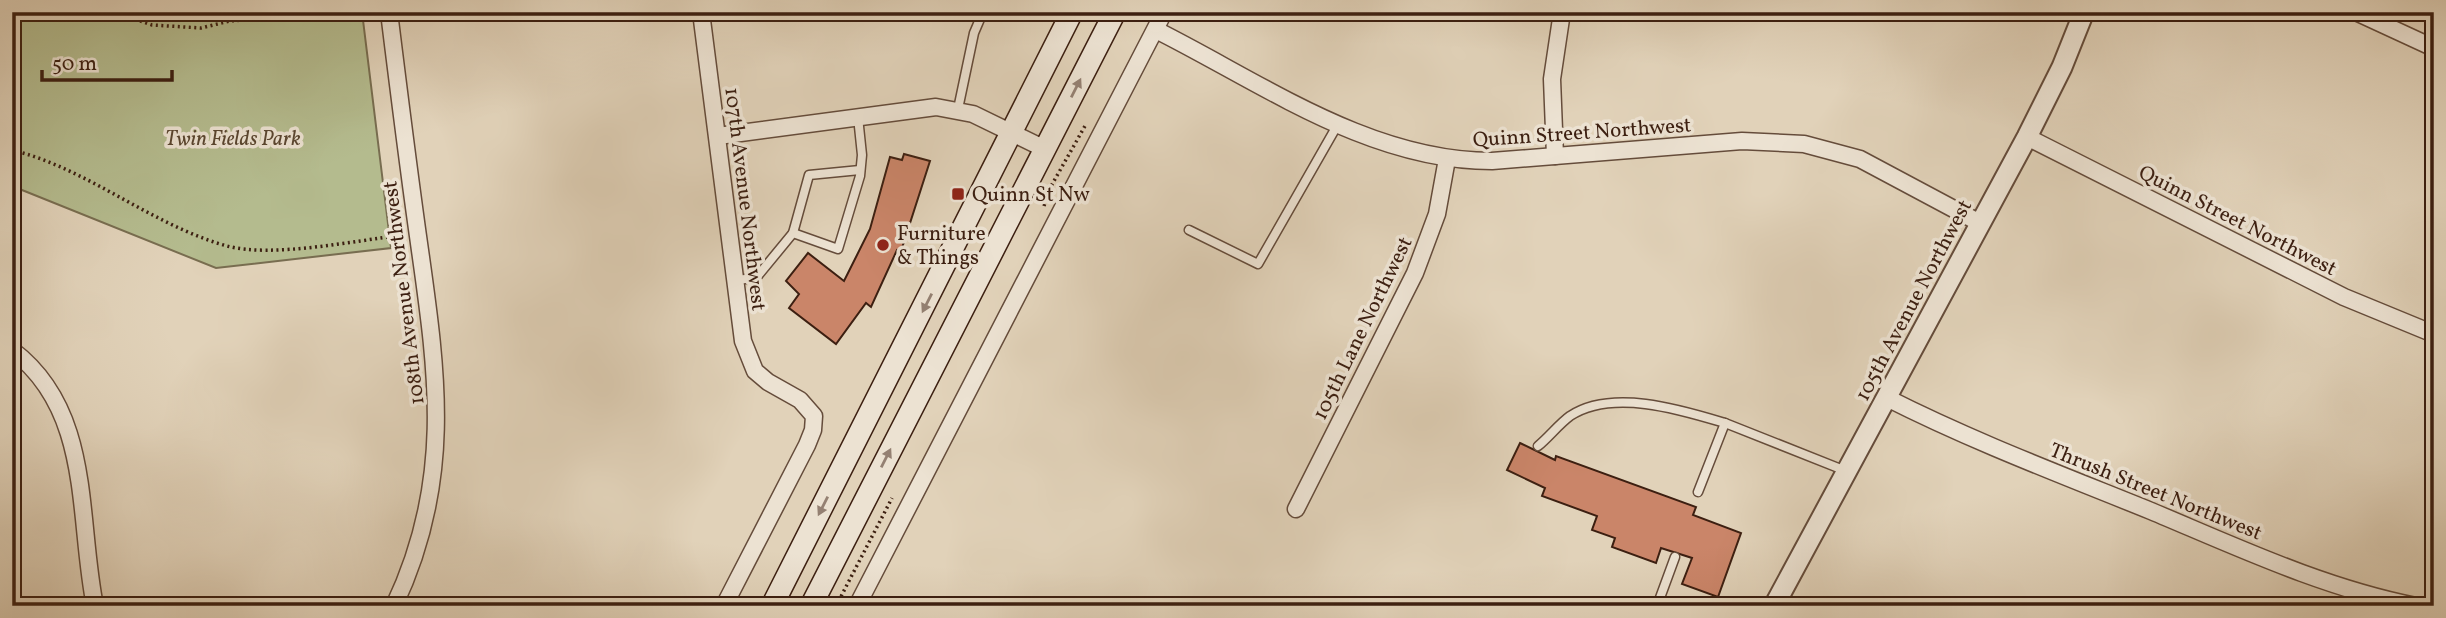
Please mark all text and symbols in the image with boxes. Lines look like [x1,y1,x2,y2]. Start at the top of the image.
scale bar [42,38,172,82]
text: 50 m [52,50,97,79]
one-way arrow [1070,78,1081,98]
street label: 107th Avenue Northwest [716,86,773,313]
street label: Quinn Street Northwest [1472,111,1692,156]
park label: Twin Fields Park [165,125,301,154]
street label: Quinn Street Northwest [2133,159,2341,284]
street label: 108th Avenue Northwest [376,179,433,406]
place label: Quinn St Nw [972,181,1090,210]
marker: Quinn St Nw [950,186,966,202]
street label: 105th Avenue Northwest [1849,195,1980,407]
place label: Furniture & Things [897,220,986,273]
street label: 105th Lane Northwest [1306,232,1420,425]
marker: Furniture & Things [875,237,891,253]
one-way arrow [922,293,933,313]
street label: Thrush Street Northwest [2045,436,2266,548]
one-way arrow [881,448,892,468]
one-way arrow [818,496,829,516]

